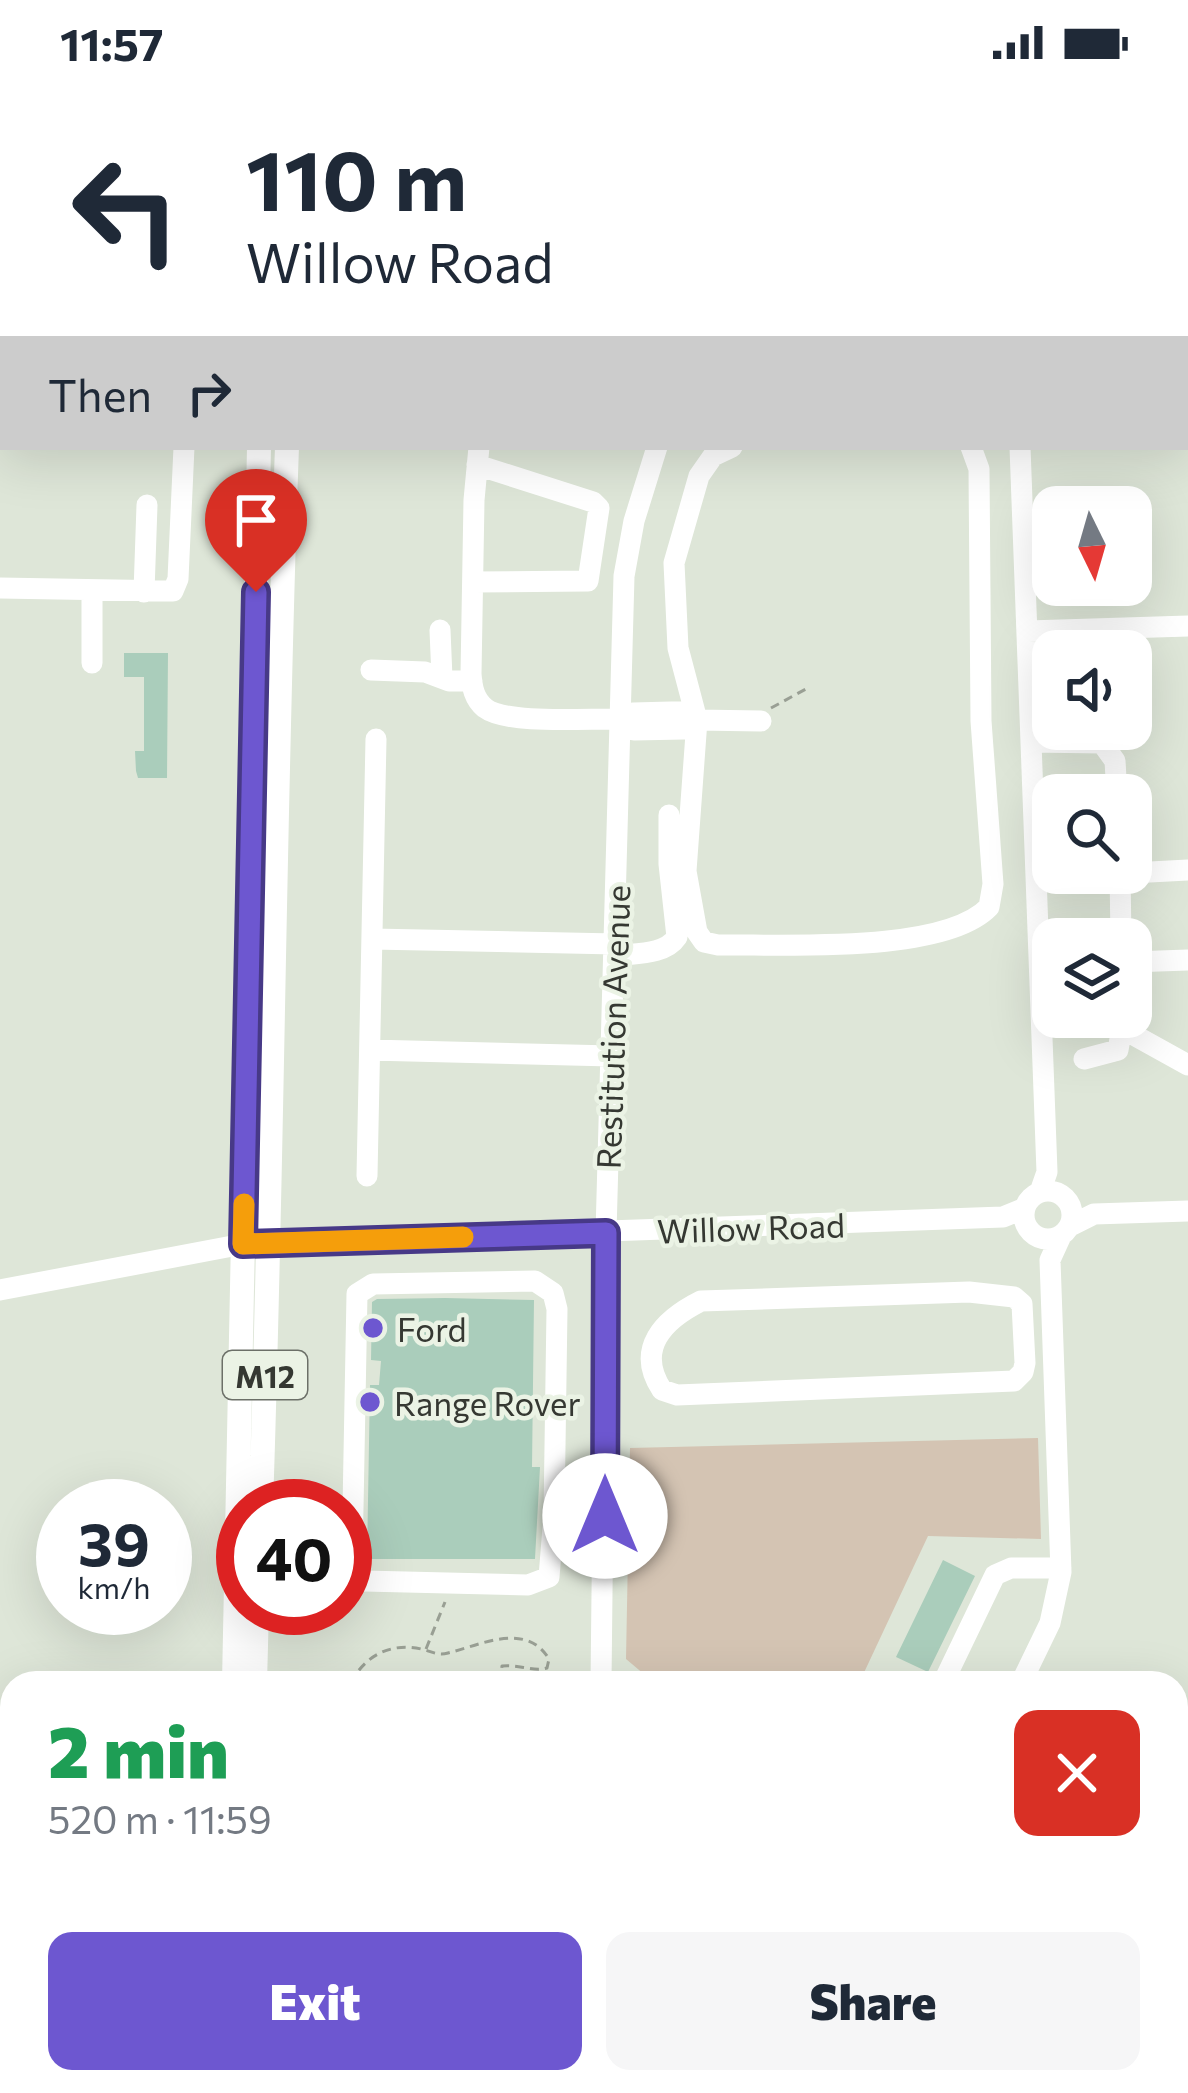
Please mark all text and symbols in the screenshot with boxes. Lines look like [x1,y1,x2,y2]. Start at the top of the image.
text: 11:57 [60,15,164,70]
text: 110 m [246,126,467,228]
icon: left [48,132,204,288]
text: Willow Road [246,228,553,294]
icon: right [176,360,242,426]
text: Then [48,366,152,421]
pin [205,469,307,592]
north arrow [1032,486,1152,606]
map controls [1032,486,1152,1038]
icon: arrive [223,487,289,553]
button: sound [1032,630,1152,750]
button: search [1032,774,1152,894]
street label: Restitution Avenue [587,884,637,1170]
button: layers [1032,918,1152,1038]
street label: Willow Road [656,1203,846,1251]
place label: Ford [397,1308,467,1349]
marker: Ford [360,1315,386,1341]
road number: M12 [223,1351,307,1399]
place label: Range Rover [394,1382,581,1423]
marker: Range Rover [357,1389,383,1415]
position arrow [542,1453,668,1579]
speed limit sign: 40 [216,1479,372,1635]
text: 39 [78,1505,150,1578]
text: km/h [78,1568,150,1605]
text: 2 min [48,1705,229,1793]
button: close [1014,1710,1140,1836]
text: 520 m · 11:59 [48,1794,272,1842]
button: Exit [48,1932,582,2070]
button: Share [606,1932,1140,2070]

